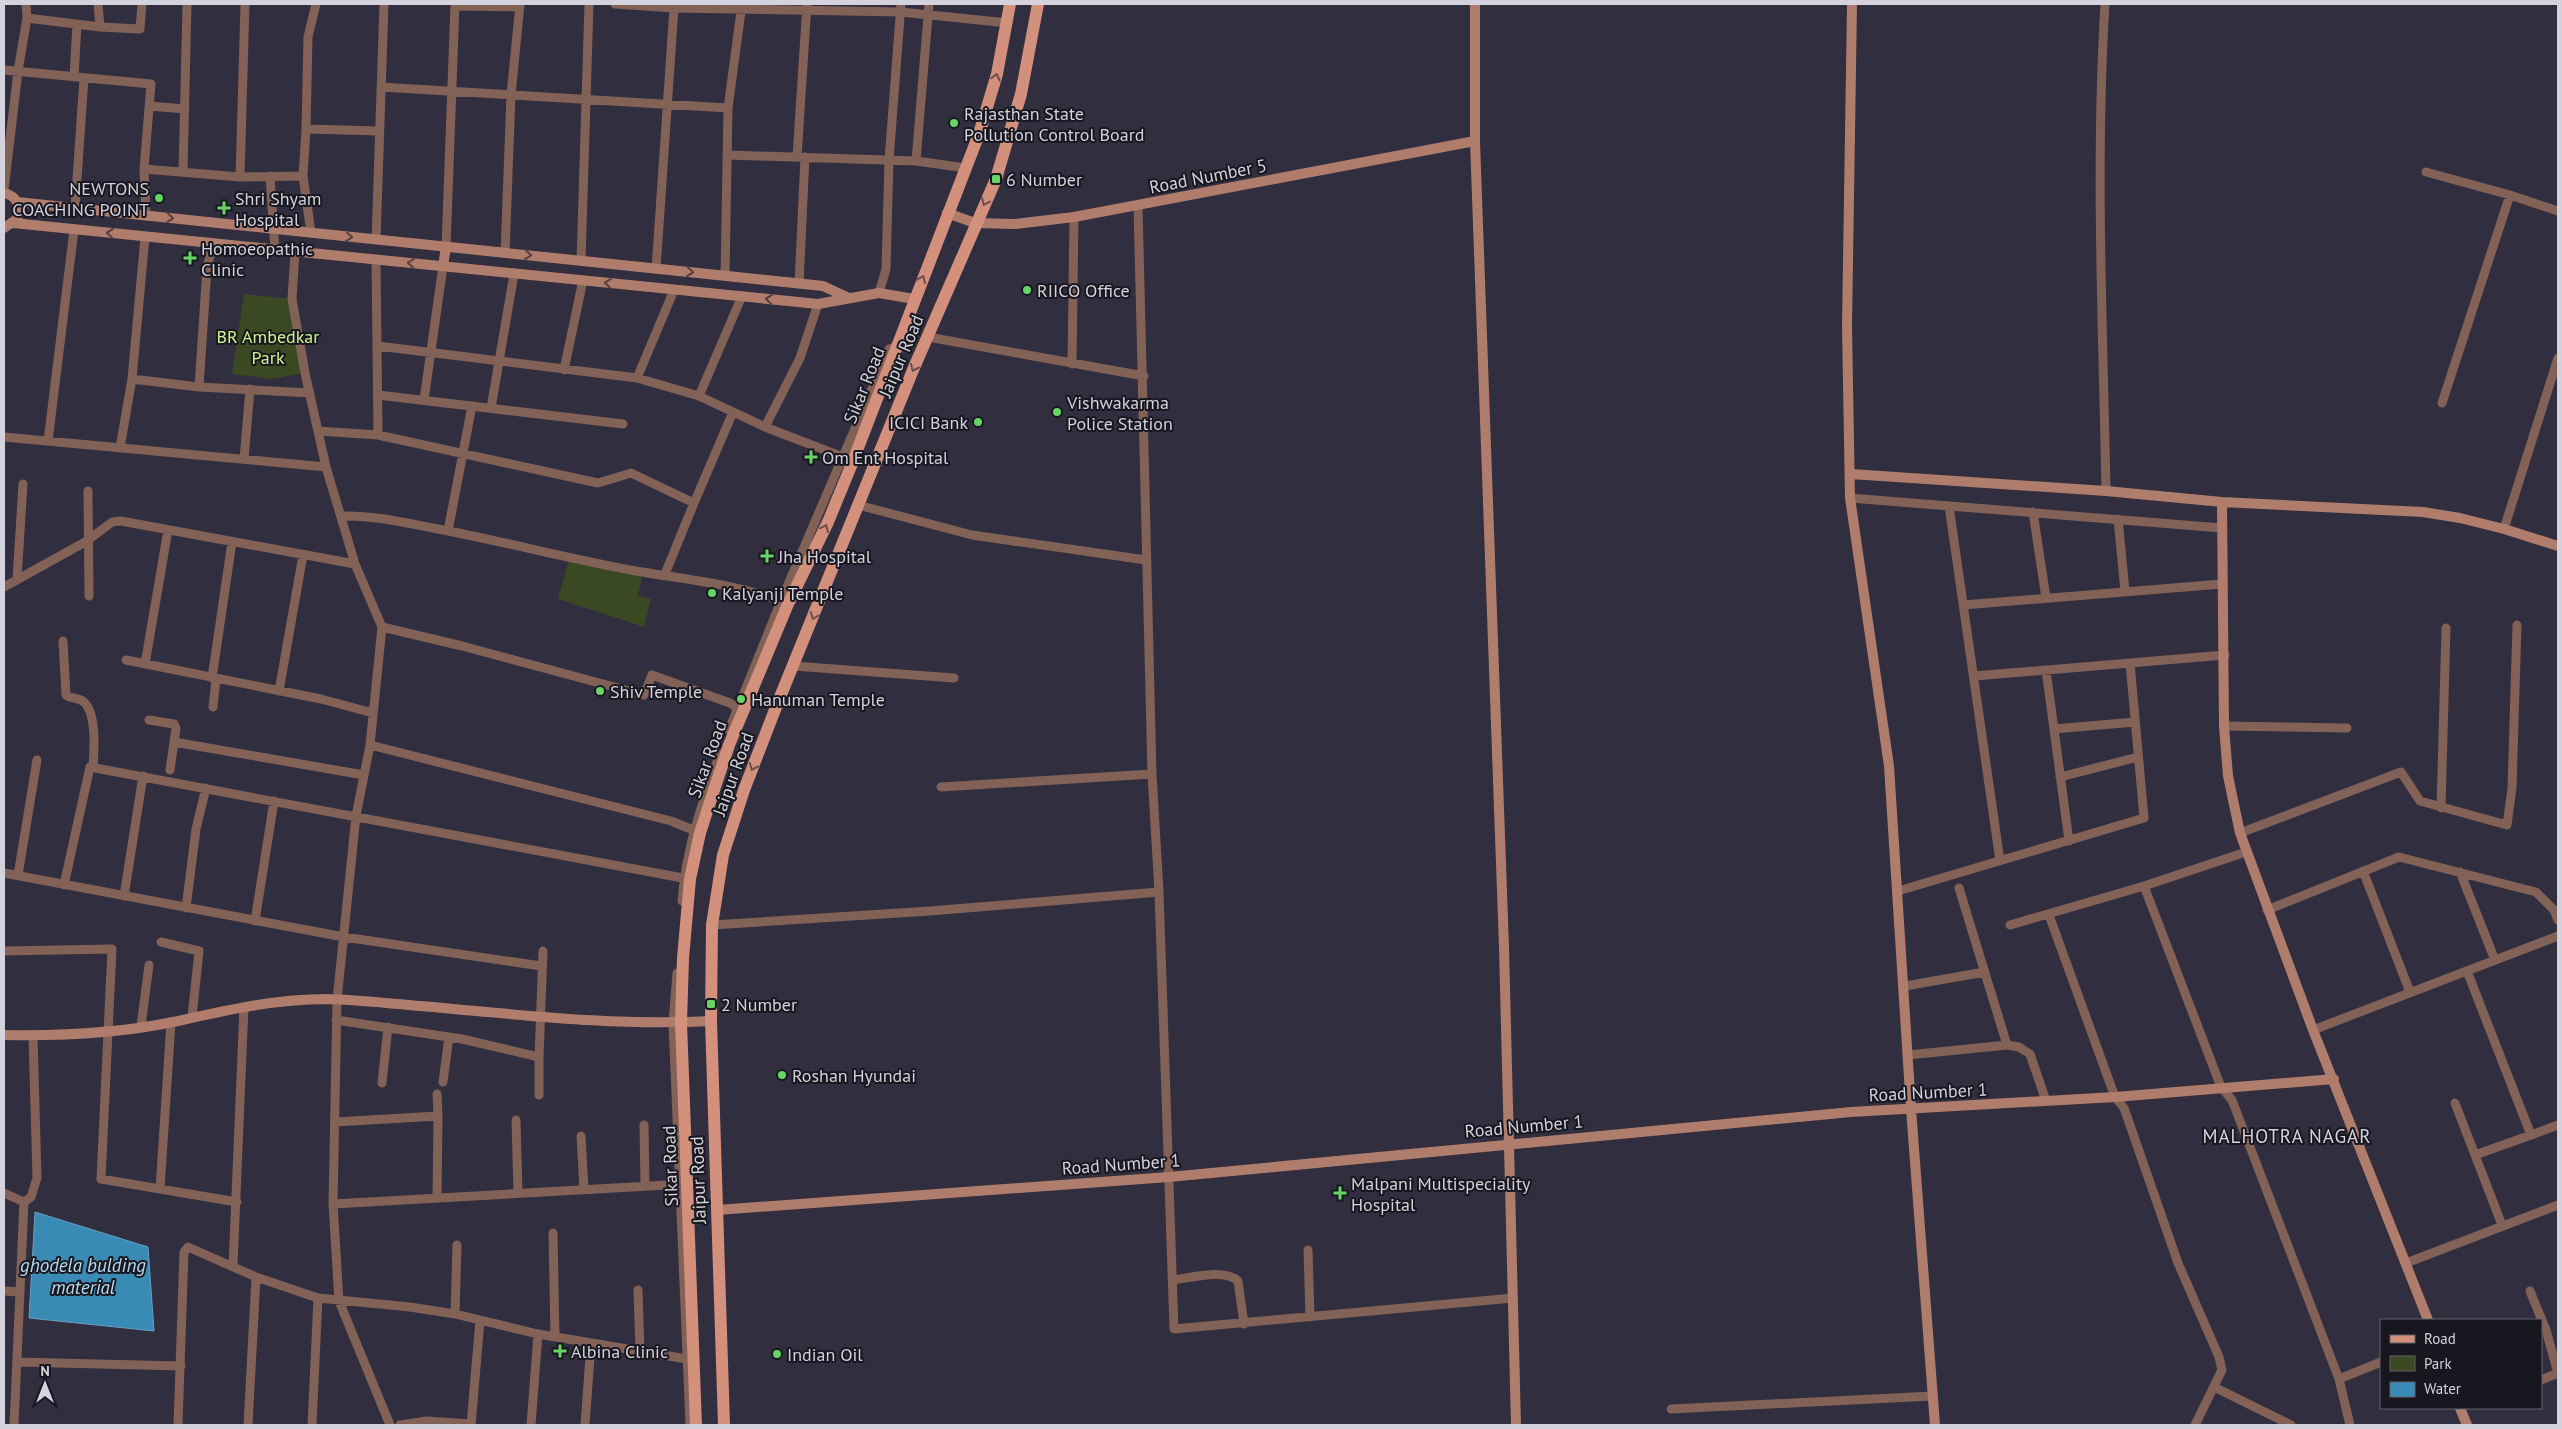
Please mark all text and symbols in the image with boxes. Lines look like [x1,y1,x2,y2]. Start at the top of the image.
one-way arrow [990,73,1001,82]
place label: Rajasthan State Pollution Control Board [964,102,1144,146]
marker: Rajasthan State Pollution Control Board [948,117,960,129]
street label: Road Number 5 [1147,153,1269,199]
place label: 6 Number [1006,168,1082,191]
marker: 6 Number [990,173,1002,185]
place label: NEWTONS COACHING POINT [12,177,149,221]
place label: Shri Shyam Hospital [235,187,322,231]
marker: NEWTONS COACHING POINT [153,192,165,204]
one-way arrow [981,197,991,206]
marker: Shri Shyam Hospital [217,201,231,215]
one-way arrow [167,212,175,223]
one-way arrow [106,228,114,239]
one-way arrow [346,231,354,242]
place label: Homoeopathic Clinic [201,237,313,281]
one-way arrow [525,249,533,260]
marker: Homoeopathic Clinic [183,251,197,265]
one-way arrow [407,258,415,269]
one-way arrow [686,266,694,277]
one-way arrow [916,275,926,284]
one-way arrow [603,278,611,289]
place label: RIICO Office [1037,279,1130,302]
marker: RIICO Office [1021,284,1033,296]
one-way arrow [765,294,773,305]
street label: Jaipur Road [873,311,929,402]
park label: BR Ambedkar Park [217,325,319,369]
street label: Sikar Road [838,343,890,427]
one-way arrow [910,363,921,372]
place label: Vishwakarma Police Station [1066,391,1173,435]
marker: Vishwakarma Police Station [1051,406,1063,418]
place label: ICICI Bank [889,411,968,434]
marker: ICICI Bank [972,416,984,428]
place label: Om Ent Hospital [822,446,949,469]
marker: Om Ent Hospital [804,450,818,464]
one-way arrow [818,524,829,533]
place label: Jha Hospital [777,545,872,568]
marker: Jha Hospital [760,549,774,563]
place label: Kalyanji Temple [722,582,843,605]
marker: Kalyanji Temple [706,587,718,599]
one-way arrow [810,611,820,620]
place label: Shiv Temple [610,680,702,703]
marker: Shiv Temple [594,685,606,697]
place label: Hanuman Temple [751,688,885,711]
marker: Hanuman Temple [735,693,747,705]
street label: Sikar Road [682,717,732,801]
street label: Jaipur Road [707,729,759,820]
one-way arrow [749,762,759,770]
place label: 2 Number [721,993,797,1016]
marker: 2 Number [705,998,717,1010]
place label: Roshan Hyundai [792,1064,916,1087]
marker: Roshan Hyundai [776,1069,788,1081]
street label: Road Number 1 [1868,1077,1988,1107]
street label: Road Number 1 [1464,1109,1584,1143]
district label: MALHOTRA NAGAR [2202,1124,2372,1148]
street label: Sikar Road [657,1125,683,1207]
street label: Jaipur Road [685,1136,711,1225]
street label: Road Number 1 [1061,1148,1181,1180]
place label: Malpani Multispeciality Hospital [1351,1172,1531,1216]
marker: Malpani Multispeciality Hospital [1333,1186,1347,1200]
water label: ghodela bulding material [20,1253,146,1299]
legend [2380,1319,2542,1409]
text: Road [2424,1329,2456,1348]
place label: Albina Clinic [571,1340,668,1363]
place label: Indian Oil [787,1343,863,1366]
marker: Albina Clinic [553,1344,567,1358]
marker: Indian Oil [771,1348,783,1360]
text: Park [2424,1354,2452,1373]
north arrow [20,1359,70,1409]
text: N [40,1362,50,1380]
text: Water [2424,1379,2461,1398]

